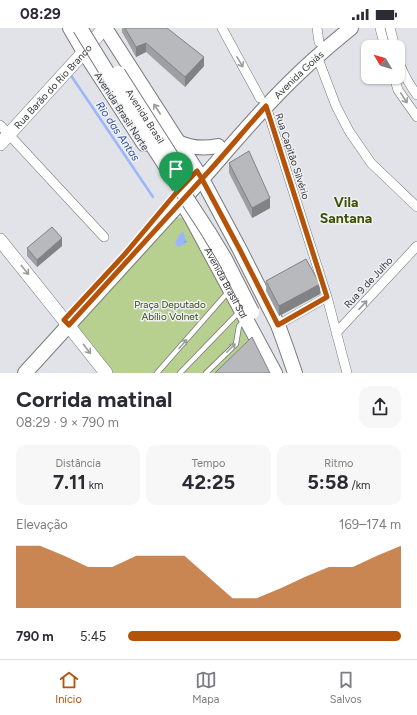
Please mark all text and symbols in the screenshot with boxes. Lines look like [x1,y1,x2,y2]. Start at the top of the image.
text: 08:29 [20,5,61,23]
north arrow [361,40,405,84]
map controls [361,40,405,84]
street label: Rua Barão do Rio Branco [11,42,95,132]
street label: Avenida Goiás [271,48,327,102]
one-way arrow [237,56,245,68]
street label: Avenida Brasil Norte [92,70,152,152]
street label: Avenida Brasil [124,87,168,145]
one-way arrow [400,92,408,103]
water label: Rio das Antas [93,99,142,163]
one-way arrow [153,104,161,115]
street label: Rua Capitão Silvério [272,111,313,201]
pin [159,152,193,193]
icon: arrive [165,158,187,180]
district label: Vila Santana [320,194,372,227]
street label: Avenida Brasil Sul [201,245,250,321]
street label: Rua 9 de Julho [341,254,396,311]
one-way arrow [20,265,29,276]
park label: Praça Deputado Abílio Volnet [134,298,206,323]
one-way arrow [358,299,367,310]
one-way arrow [179,338,188,349]
one-way arrow [226,343,236,353]
one-way arrow [83,344,91,355]
text: Corrida matinal [16,386,172,413]
button: share [359,386,401,428]
text: 08:29 · 9 × 790 m [16,415,119,430]
text: Distância [56,457,101,470]
text: Tempo [192,457,225,470]
text: Ritmo [324,457,354,470]
text: 7.11 [53,470,86,494]
text: 42:25 [182,470,235,494]
text: 5:58 [307,470,349,494]
text: km [86,479,103,492]
text: /km [349,479,370,492]
text: Elevação [16,517,68,532]
text: 169–174 m [339,517,401,532]
text: 790 m [16,629,54,644]
text: 5:45 [80,629,106,644]
tab: Início [55,669,82,706]
tab: Mapa [192,669,219,706]
tab: Salvos [330,669,362,706]

